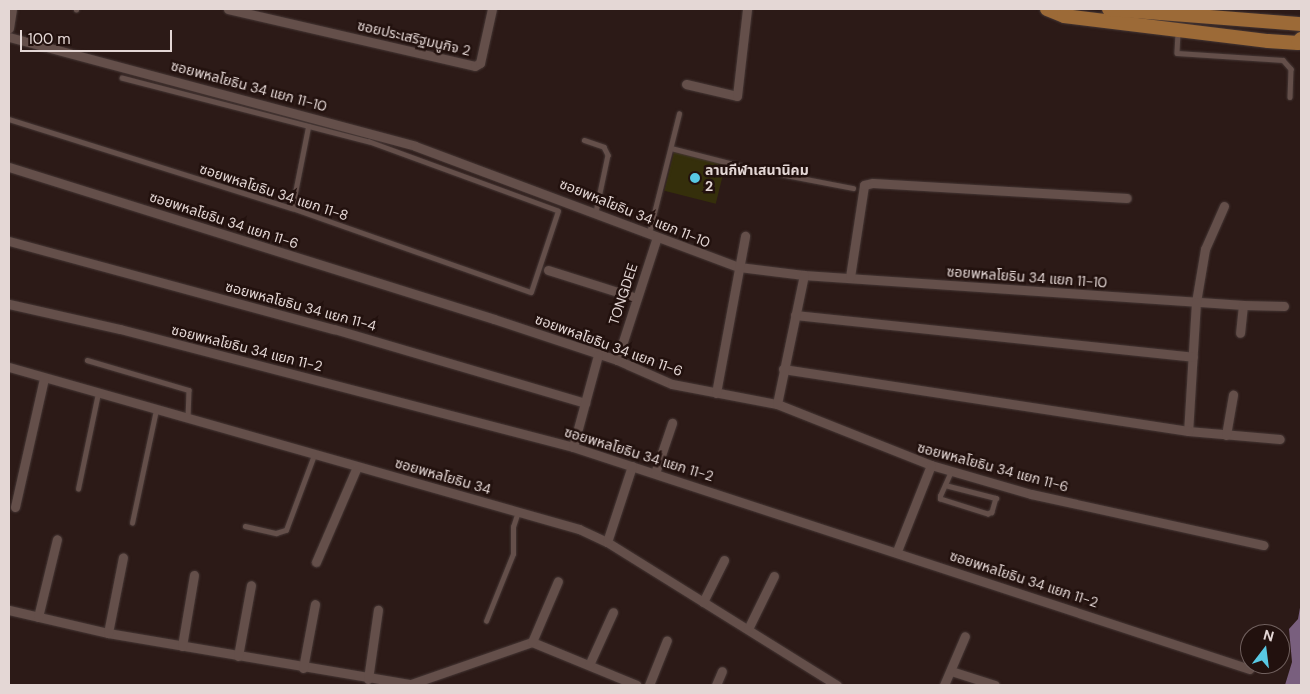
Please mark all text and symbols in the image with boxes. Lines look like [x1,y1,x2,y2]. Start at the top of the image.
street label: ซอยประเสริฐมนูกิจ 2 [356,17,472,59]
scale bar [22,20,175,52]
text: 100 m [28,29,71,49]
street label: ซอยพหลโยธิน 34 แยก 11-10 [169,57,329,115]
street label: ซอยพหลโยธิน 34 แยก 11-8 [197,160,351,224]
place label: ลานกีฬาเสนานิคม 2 [705,162,809,194]
marker: ลานกีฬาเสนานิคม 2 [689,172,701,184]
street label: ซอยพหลโยธิน 34 แยก 11-10 [557,175,713,251]
street label: ซอยพหลโยธิน 34 แยก 11-6 [147,188,301,252]
street label: TONGDEE [605,261,641,327]
street label: ซอยพหลโยธิน 34 แยก 11-10 [946,263,1108,291]
street label: ซอยพหลโยธิน 34 แยก 11-4 [224,278,378,334]
street label: ซอยพหลโยธิน 34 แยก 11-6 [533,310,685,380]
street label: ซอยพหลโยธิน 34 แยก 11-2 [170,321,324,375]
street label: ซอยพหลโยธิน 34 แยก 11-2 [562,423,716,485]
street label: ซอยพหลโยธิน 34 แยก 11-6 [916,439,1070,495]
street label: ซอยพหลโยธิน 34 [393,454,493,498]
street label: ซอยพหลโยธิน 34 แยก 11-2 [948,547,1100,611]
north arrow [1240,624,1290,674]
text: N [1261,625,1276,645]

